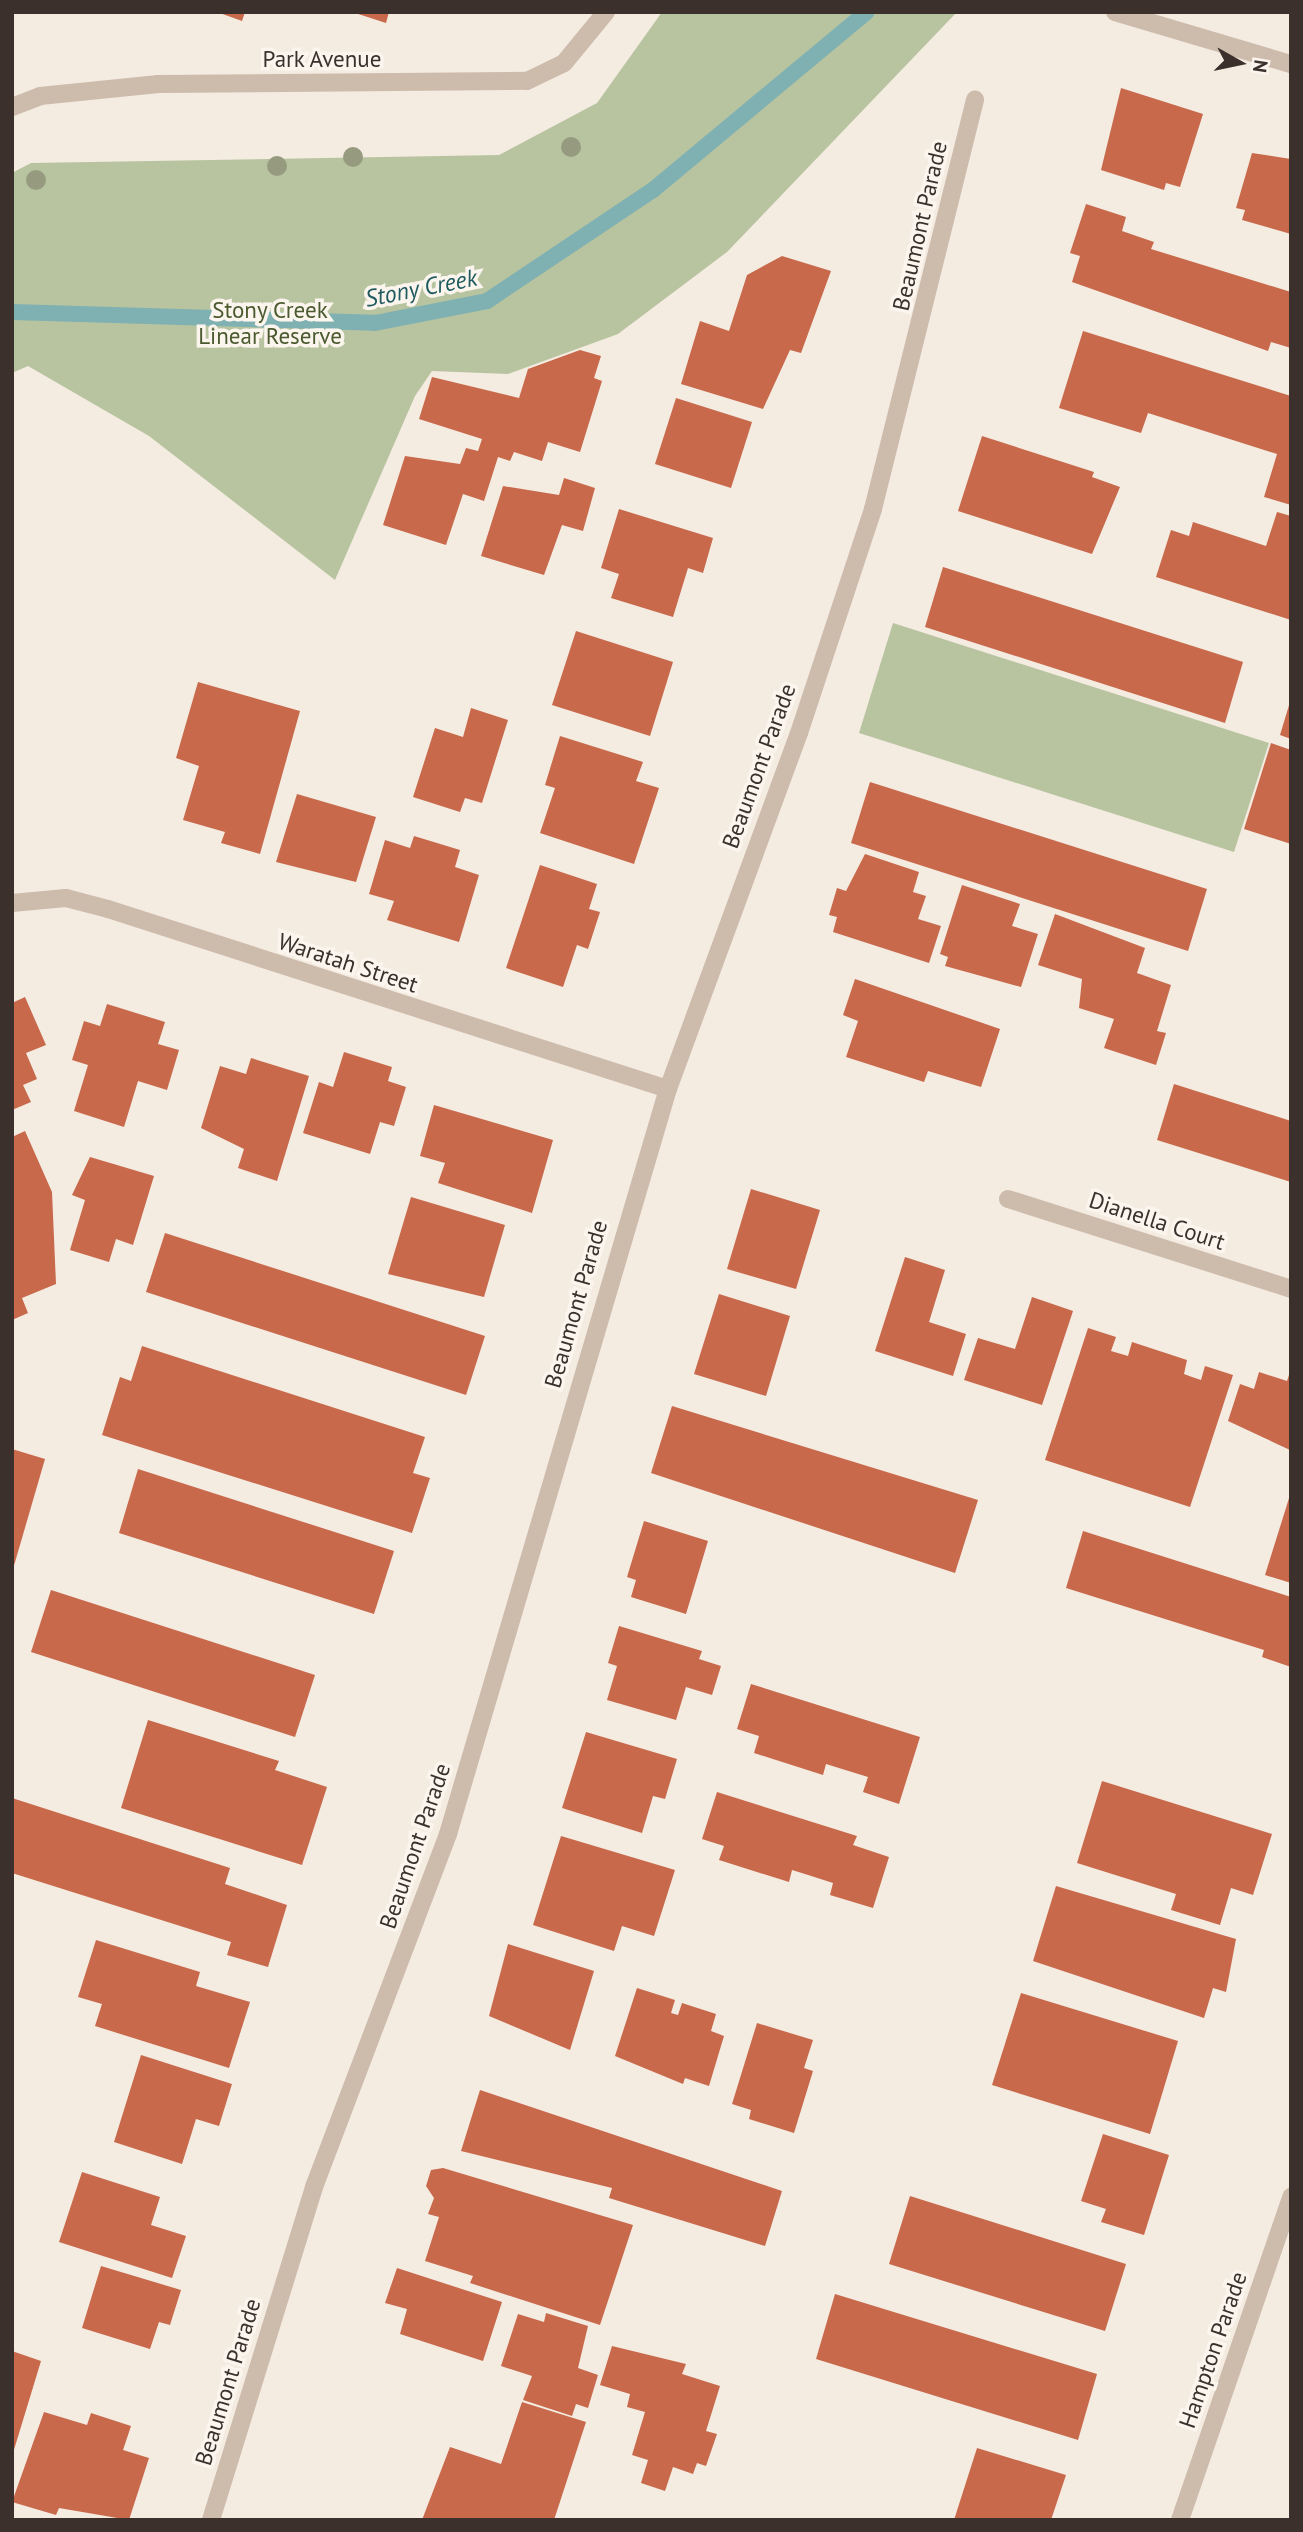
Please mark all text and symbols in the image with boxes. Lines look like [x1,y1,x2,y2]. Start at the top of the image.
north arrow [1205,28,1275,98]
street label: Park Avenue [262,45,382,73]
text: N [1248,58,1274,74]
street label: Beaumont Parade [887,139,953,313]
water label: Stony Creek [362,263,480,313]
park label: Stony Creek Linear Reserve [198,296,342,350]
street label: Beaumont Parade [716,680,802,852]
street label: Waratah Street [275,927,421,999]
street label: Dianella Court [1086,1186,1228,1256]
street label: Beaumont Parade [539,1217,613,1391]
street label: Beaumont Parade [374,1760,456,1932]
street label: Hampton Parade [1173,2268,1253,2432]
street label: Beaumont Parade [189,2295,267,2469]

